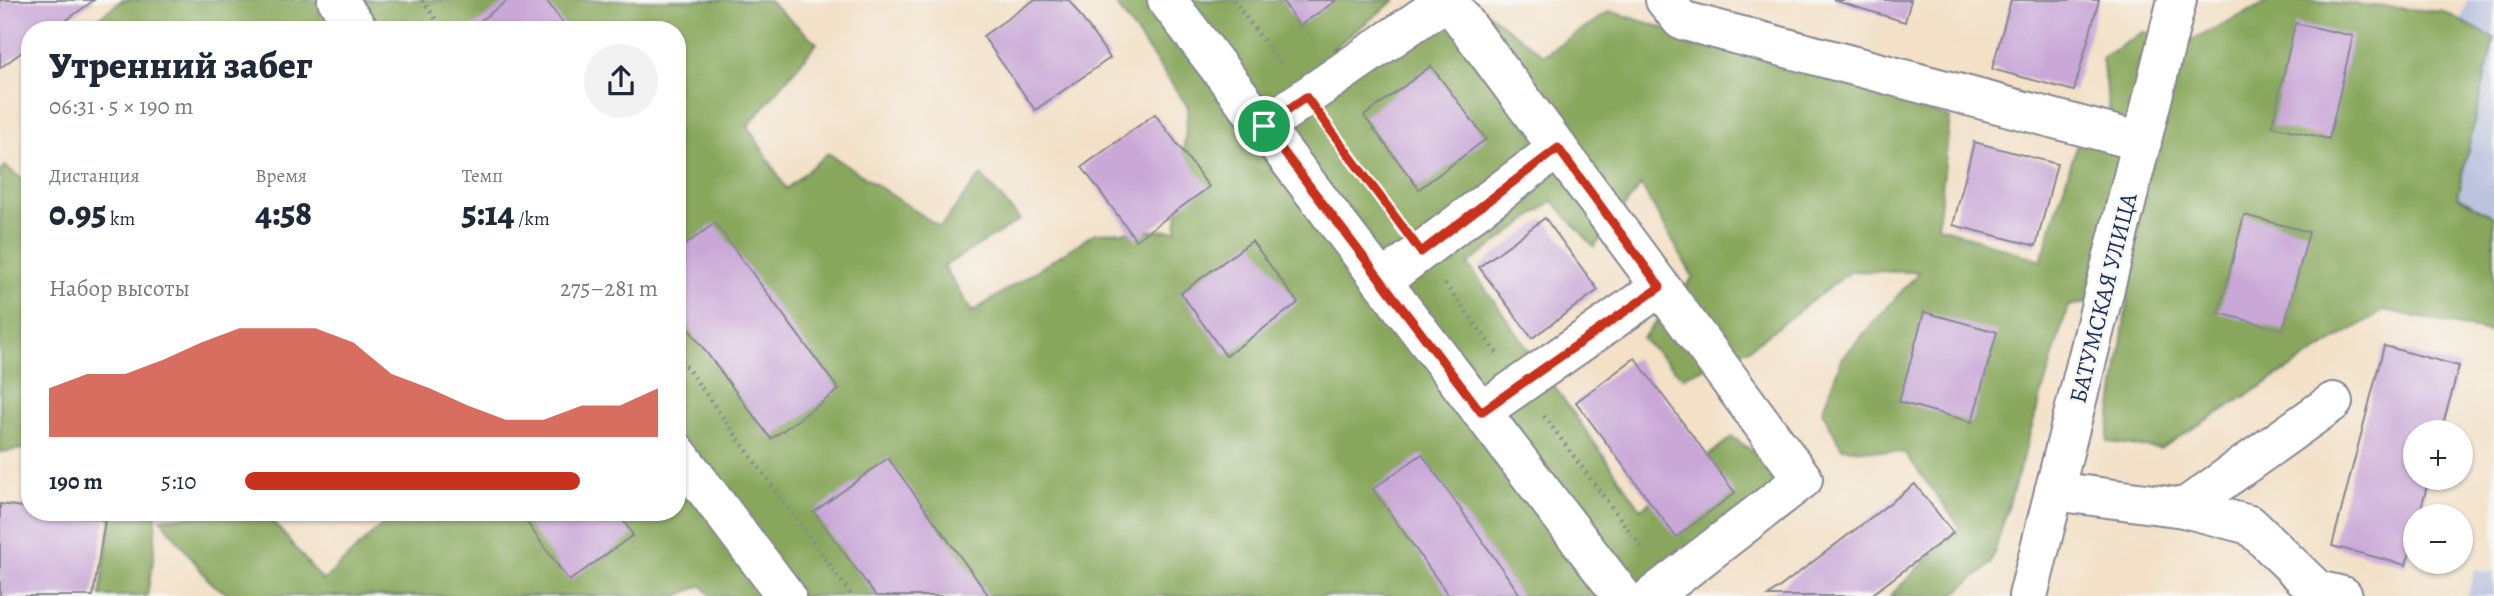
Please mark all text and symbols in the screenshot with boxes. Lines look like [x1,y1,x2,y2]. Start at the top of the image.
text: Утренний забег [49,39,313,91]
button: share [584,44,658,118]
text: 06:31 · 5 × 190 m [49,91,193,122]
pin [1234,96,1294,156]
icon: arrive [1245,107,1283,145]
text: Дистанция [49,163,140,189]
text: Время [255,163,307,189]
text: Темп [462,163,503,189]
text: 0.95 [49,189,106,237]
text: 4:58 [255,189,312,237]
text: 5:14 [462,189,514,237]
street label: БАТУМСКАЯ УЛИЦА [2061,189,2145,407]
text: km [106,206,135,232]
text: /km [514,206,550,232]
text: Набор высоты [49,273,190,304]
text: 275–281 m [560,273,658,304]
map controls [2403,420,2473,574]
button: + [2403,420,2473,490]
text: 190 m [49,466,103,497]
text: 5:10 [161,466,197,497]
button: − [2403,504,2473,574]

